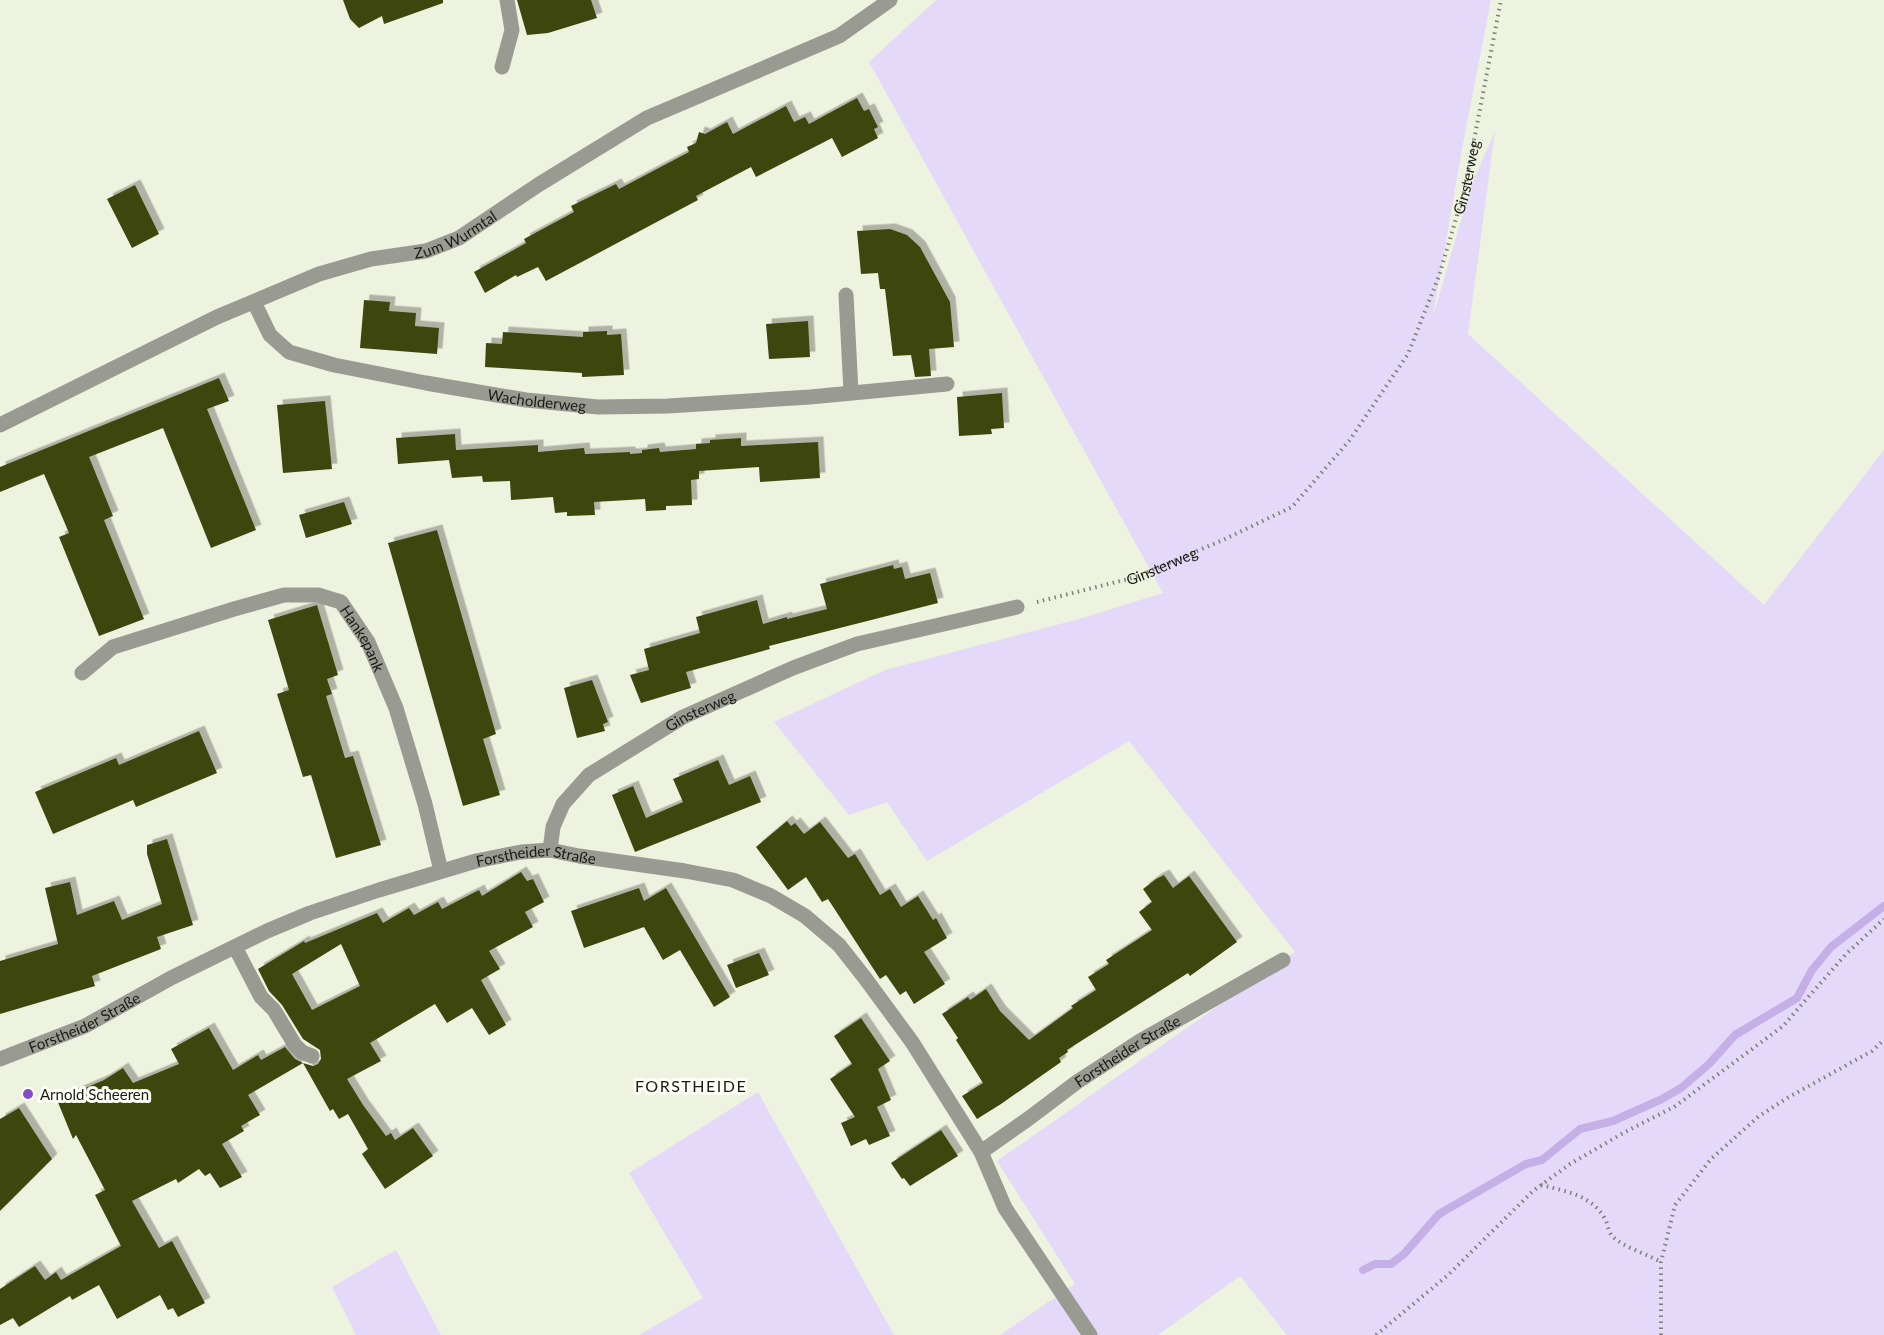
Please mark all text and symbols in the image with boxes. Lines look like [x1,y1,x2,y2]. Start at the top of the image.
street label: Ginsterweg [1449,138,1483,216]
street label: Zum Wurmtal [413,207,500,262]
street label: Wacholderweg [486,385,587,415]
street label: Ginsterweg [1124,543,1200,588]
street label: Hankepank [337,602,389,675]
street label: Ginsterweg [662,686,738,735]
street label: Forstheider Straße [474,841,597,870]
street label: Forstheider Straße [26,988,143,1056]
street label: Forstheider Straße [1071,1011,1183,1090]
district label: FORSTHEIDE [635,1076,747,1095]
place label: Arnold Scheeren [40,1085,149,1103]
marker: Arnold Scheeren [21,1087,35,1101]

